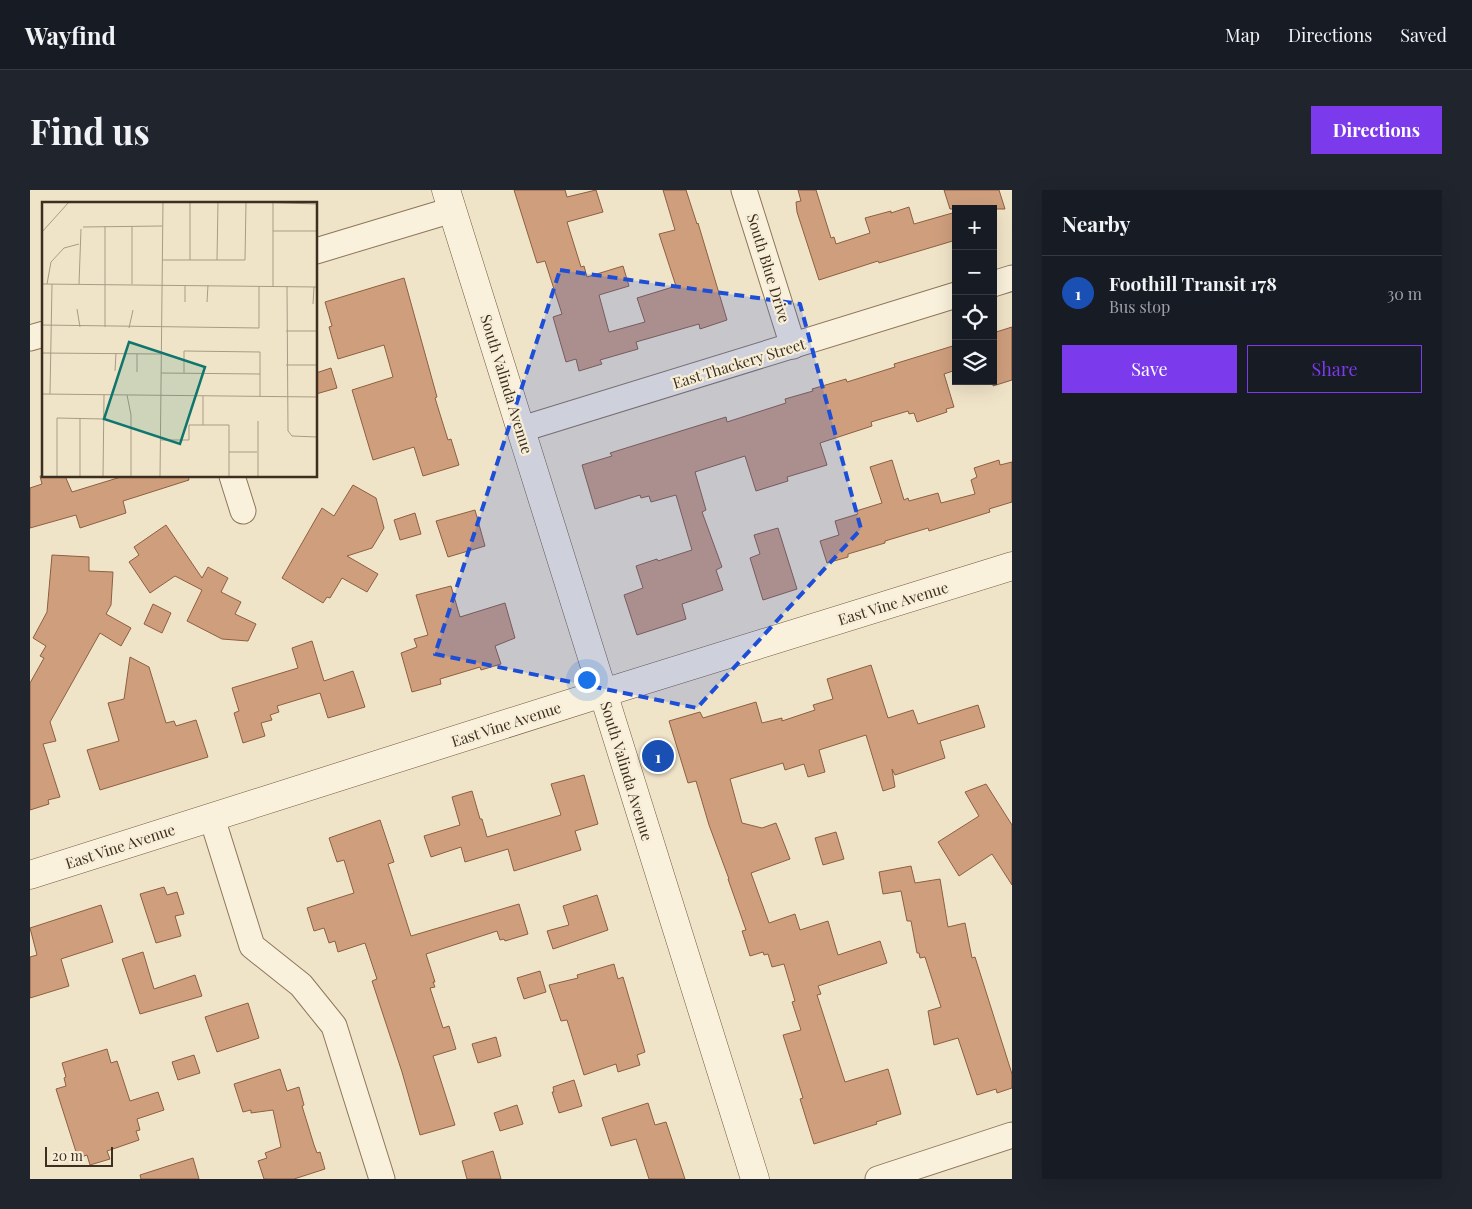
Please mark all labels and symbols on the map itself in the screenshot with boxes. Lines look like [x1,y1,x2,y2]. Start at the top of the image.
inset map [42,202,318,478]
street label: South Blue Drive [743,211,795,325]
street label: South Valinda Avenue [476,312,538,456]
street label: East Thackery Street [670,333,808,393]
street label: East Vine Avenue [835,577,951,629]
your location [574,667,600,693]
street label: East Vine Avenue [449,697,563,751]
street label: South Valinda Avenue [596,699,658,843]
pin: 1 [642,737,674,775]
street label: East Vine Avenue [63,819,177,873]
scale bar [45,1144,112,1167]

